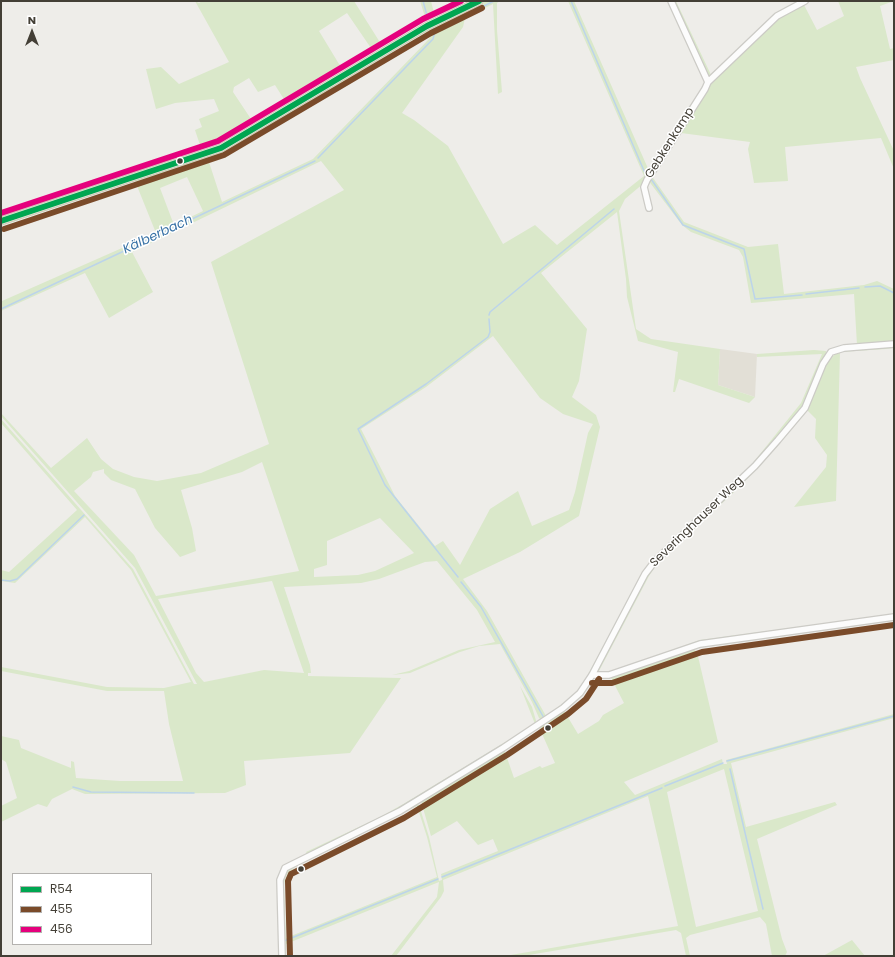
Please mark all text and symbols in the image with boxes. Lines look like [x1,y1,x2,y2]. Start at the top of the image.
north arrow [12,12,52,52]
text: N [28,12,36,28]
street label: Gebkenkamp [642,105,698,181]
unlabelled marker [175,156,185,166]
water label: Kälberbach [121,212,195,258]
street label: Severinghauser Weg [647,474,747,570]
unlabelled marker [543,723,553,733]
unlabelled marker [296,864,306,874]
legend [12,873,152,945]
text: R54 [50,880,72,897]
text: 455 [50,900,73,917]
text: 456 [50,920,73,937]

